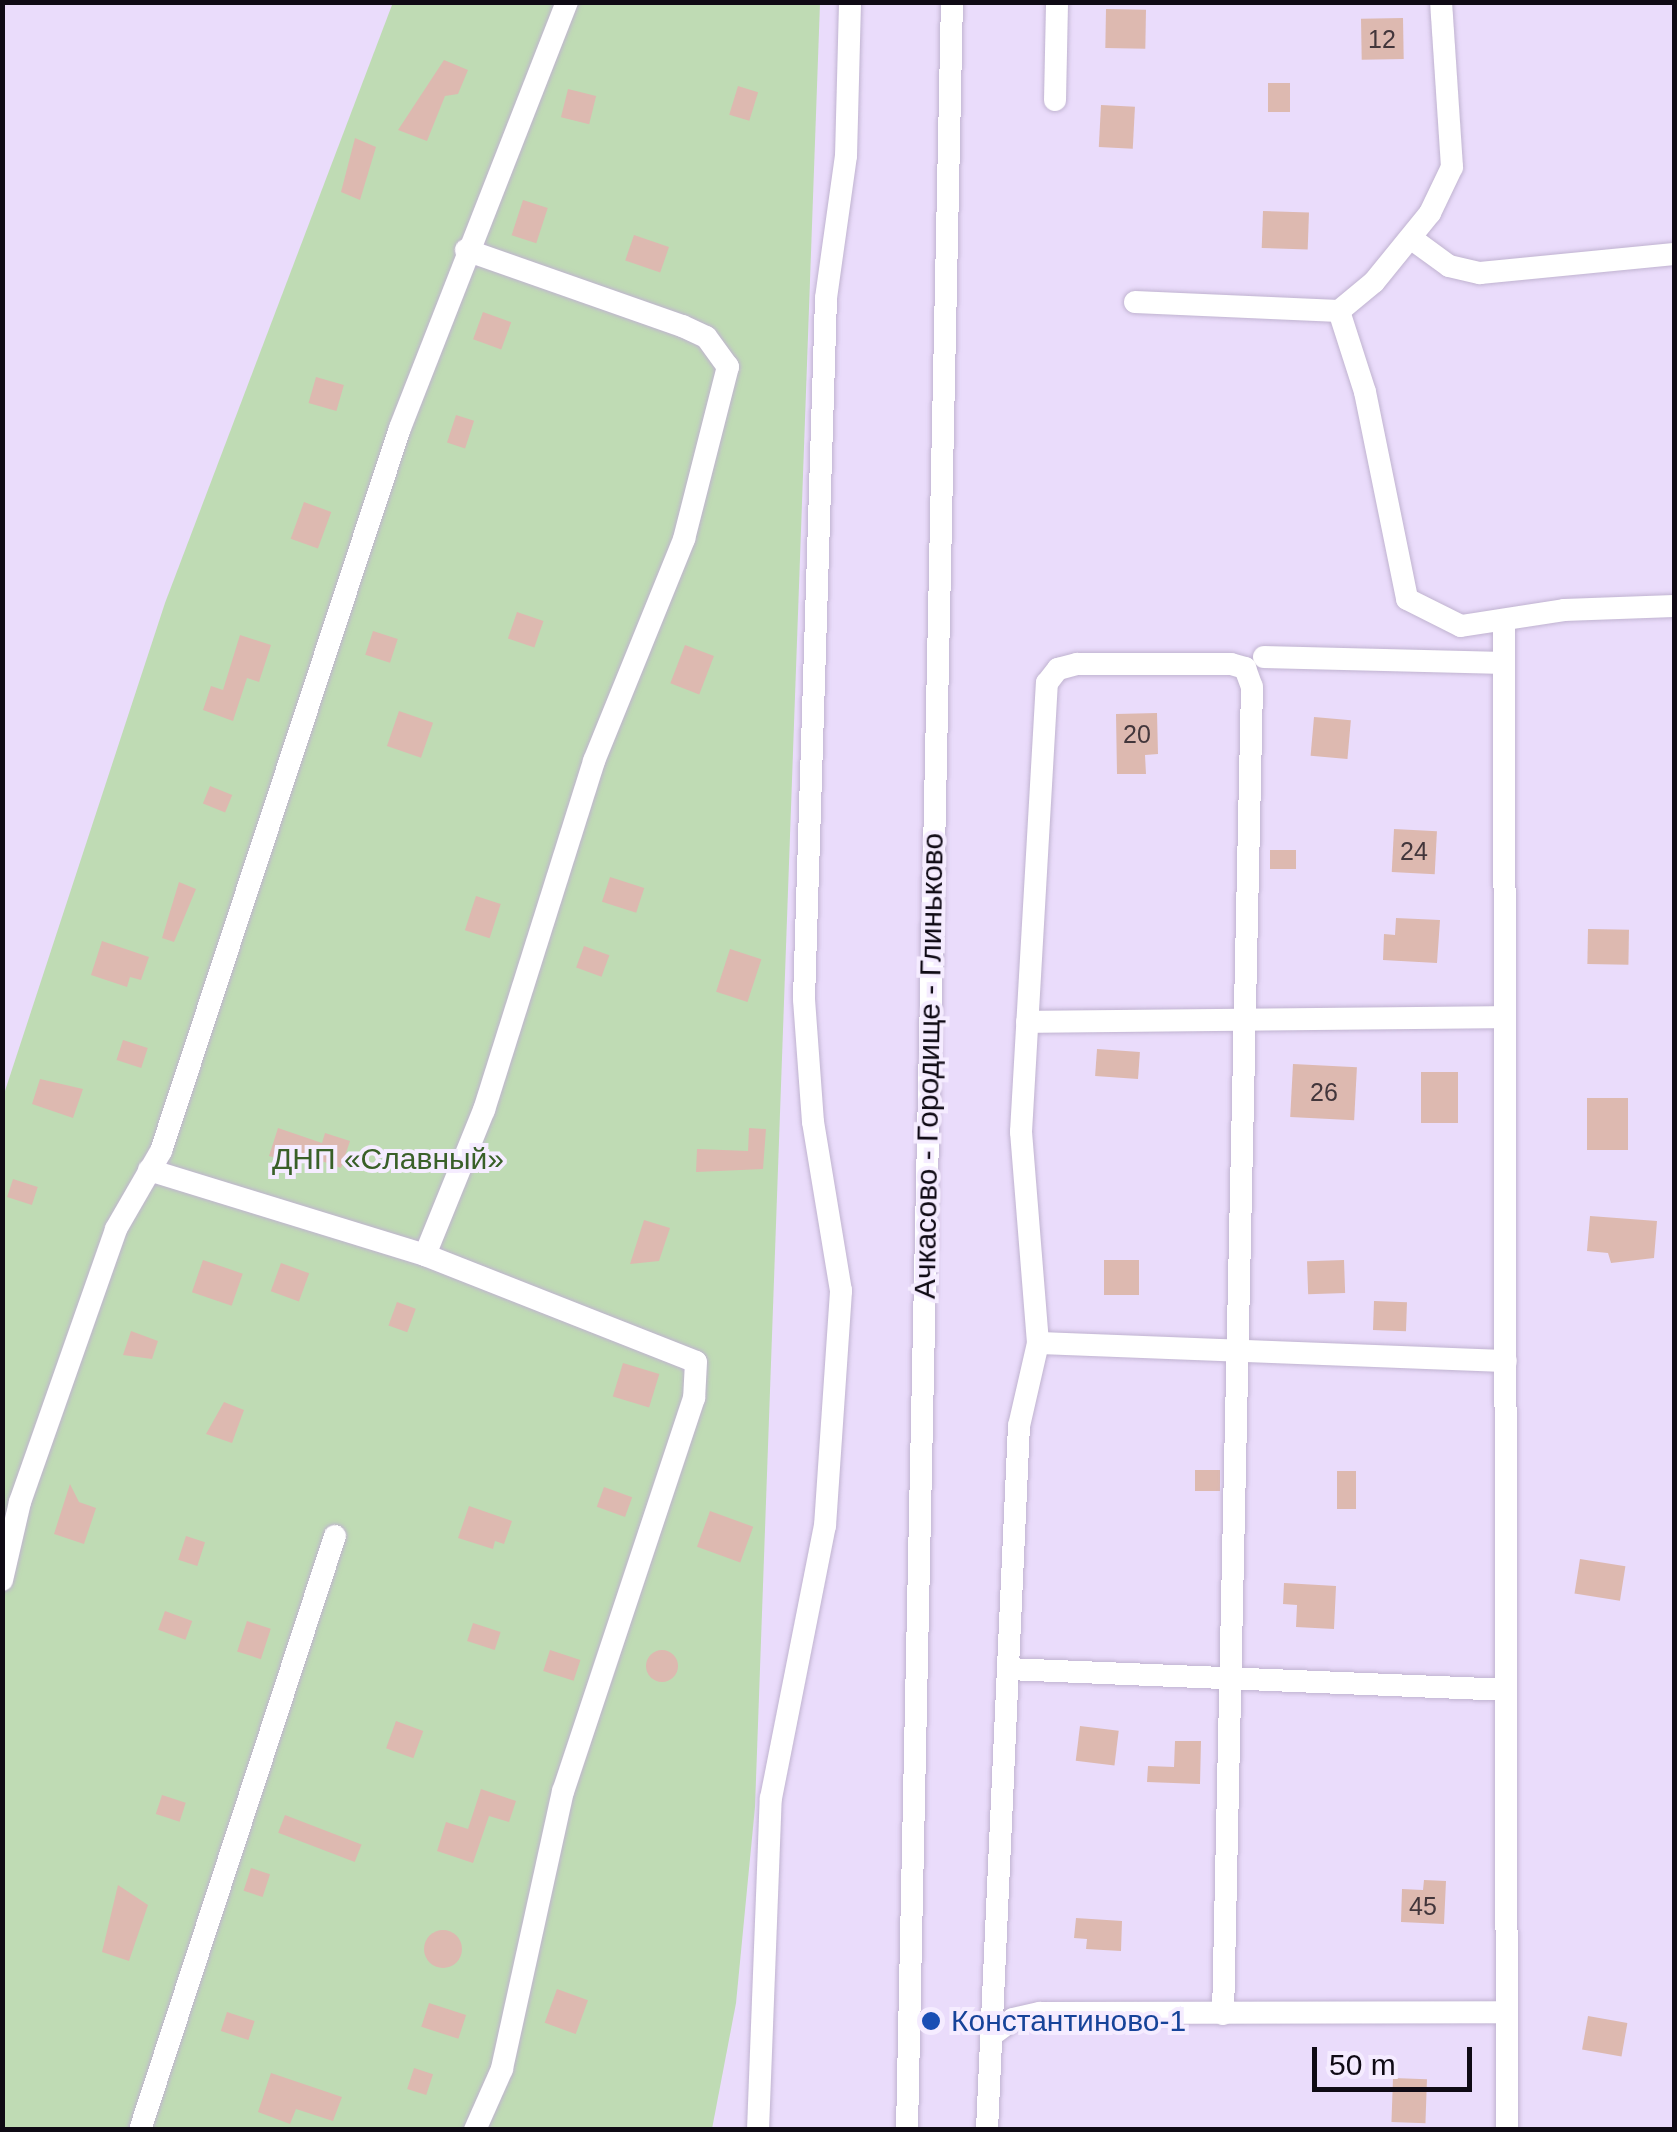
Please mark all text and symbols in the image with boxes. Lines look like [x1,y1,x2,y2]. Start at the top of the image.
house number: 12 [1368,24,1396,54]
house number: 20 [1123,719,1151,749]
street label: Ачкасово - Городище - Глиньково [907,833,951,1299]
house number: 24 [1400,836,1428,866]
house number: 26 [1310,1077,1338,1107]
park label: ДНП «Славный» [272,1141,504,1177]
house number: 45 [1409,1891,1437,1921]
place label: Константиново-1 [951,2003,1186,2039]
marker: Константиново-1 [920,2010,942,2032]
scale bar [1317,2027,1477,2089]
text: 50 m [1329,2048,1396,2081]

